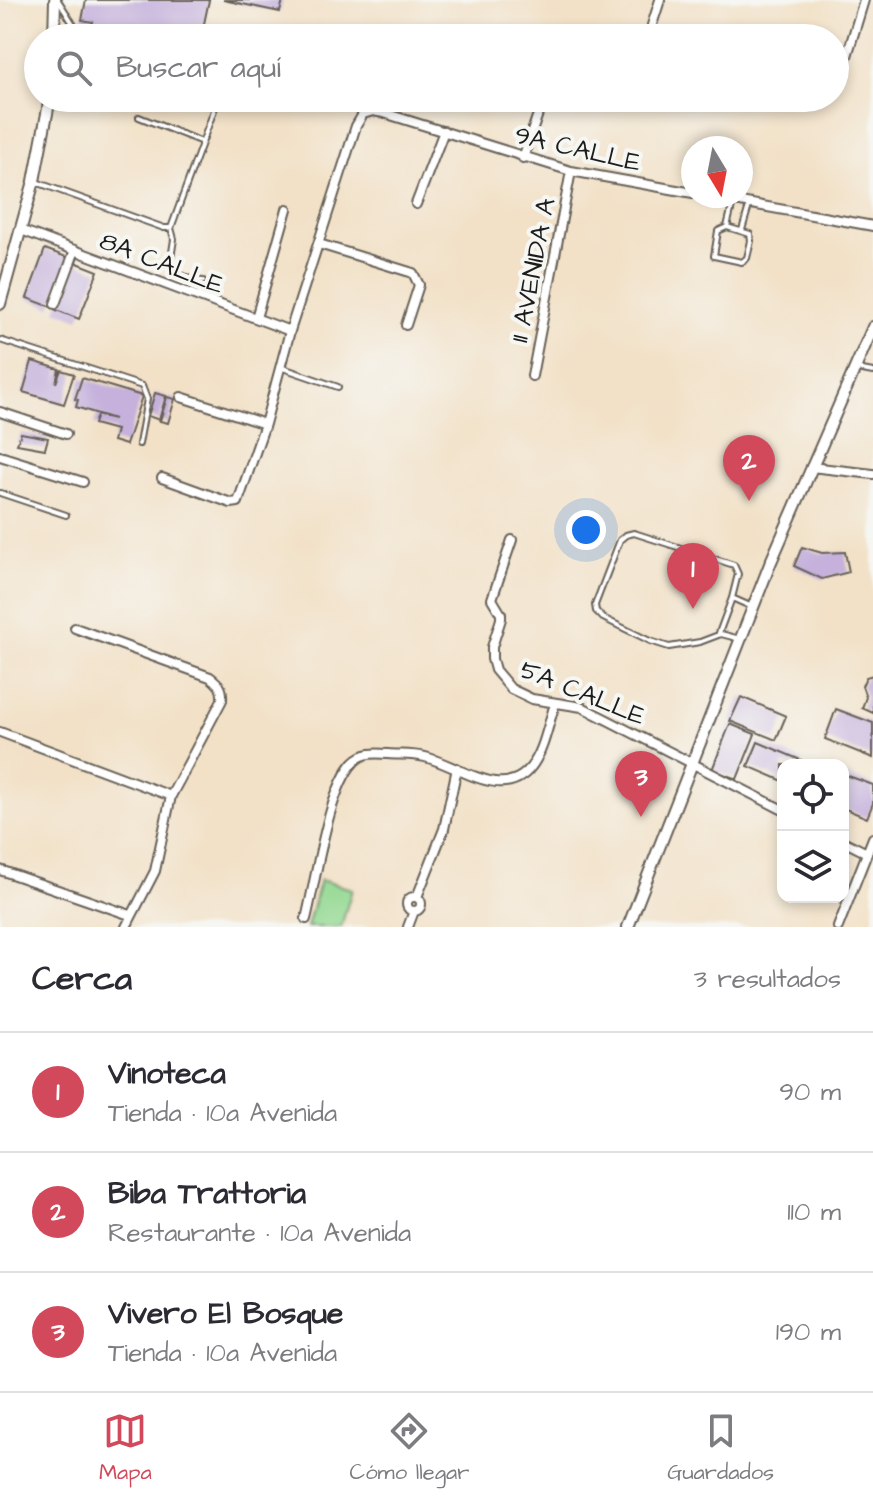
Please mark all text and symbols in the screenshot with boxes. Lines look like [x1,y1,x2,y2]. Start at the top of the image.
search box [24,24,849,112]
icon: search [52,46,96,90]
text: Buscar aquí [116,47,281,89]
street label: 9A CALLE [511,117,644,181]
north arrow [681,136,753,208]
street label: 11 AVENIDA A [501,195,565,345]
street label: 8A CALLE [94,223,229,303]
pin: 2 [723,435,775,501]
your location [566,510,606,550]
pin: 1 [667,543,719,609]
street label: 5A CALLE [515,652,651,734]
pin: 3 [615,751,667,817]
map controls [777,759,849,903]
button: locate [777,759,849,831]
button: layers [777,831,849,903]
text: Cerca [32,955,132,1003]
text: 3 resultados [694,961,841,997]
text: Vinoteca [108,1053,226,1095]
text: 1 [56,1074,60,1110]
text: 90 m [779,1074,841,1110]
text: Tienda · 10a Avenida [108,1095,337,1131]
text: Biba Trattoria [108,1173,306,1215]
text: 2 [51,1194,65,1230]
text: 110 m [787,1194,841,1230]
text: Restaurante · 10a Avenida [108,1215,411,1251]
text: Vivero El Bosque [108,1293,343,1335]
text: 3 [51,1314,65,1350]
text: 190 m [776,1314,841,1350]
text: Tienda · 10a Avenida [108,1335,337,1371]
tab: Mapa [99,1409,152,1488]
tab: Cómo llegar [350,1409,469,1488]
tab: Guardados [667,1409,774,1488]

